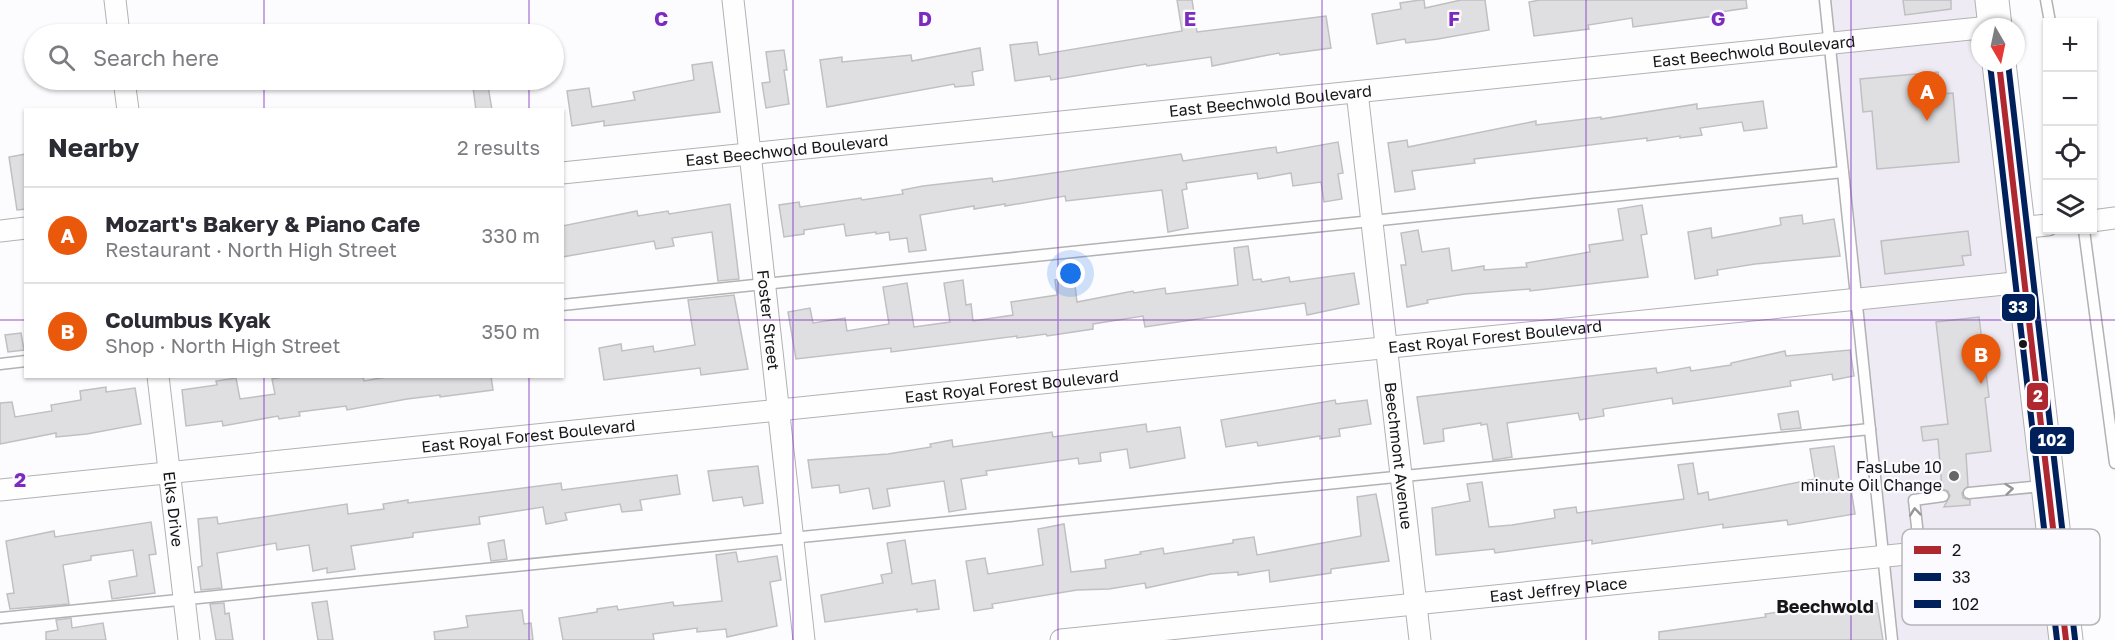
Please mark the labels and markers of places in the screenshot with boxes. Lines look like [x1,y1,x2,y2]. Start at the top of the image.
pin: A [1908,72,1946,121]
pin: B [1962,334,2000,384]
unlabelled marker [2017,338,2029,350]
place label: FasLube 10 minute Oil Change [1800,457,1942,495]
marker: FasLube 10 minute Oil Change [1947,469,1961,483]

